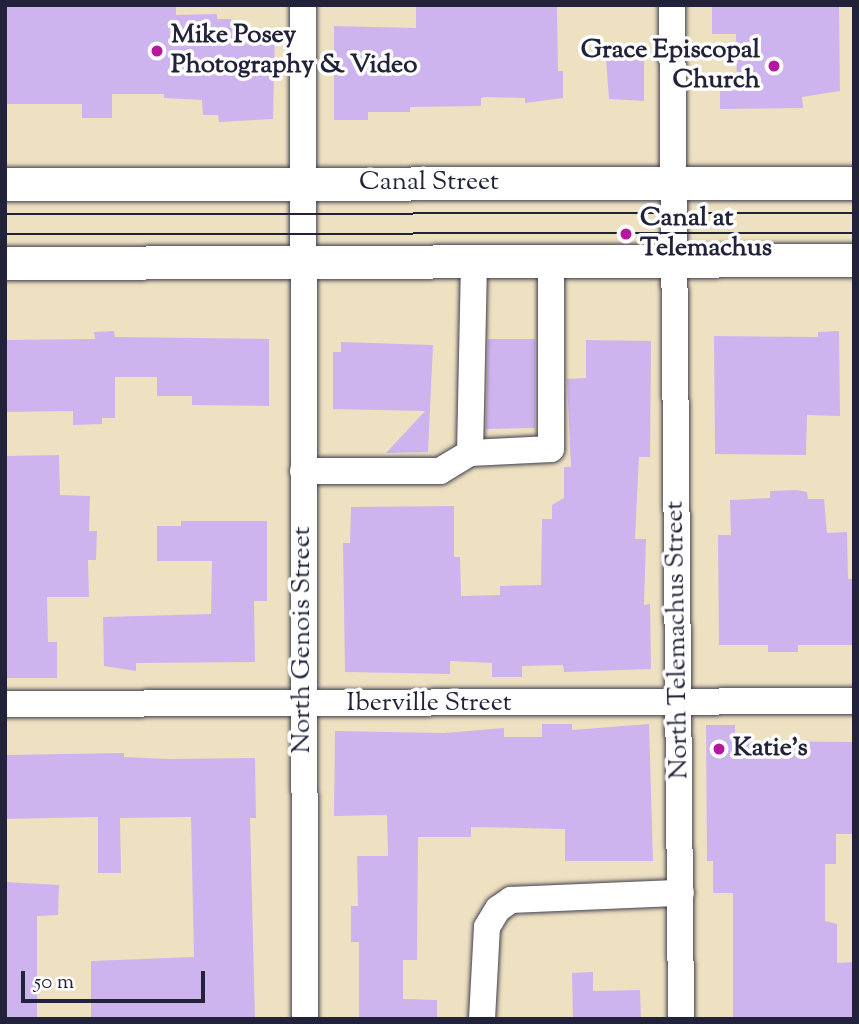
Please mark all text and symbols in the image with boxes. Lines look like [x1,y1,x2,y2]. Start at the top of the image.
place label: Mike Posey Photography & Video [171,20,417,82]
place label: Grace Episcopal Church [581,35,760,96]
marker: Mike Posey Photography & Video [149,43,165,59]
marker: Grace Episcopal Church [766,58,782,74]
street label: Canal Street [359,167,499,199]
place label: Canal at Telemachus [640,203,772,264]
marker: Canal at Telemachus [618,226,634,242]
street label: North Telemachus Street [660,500,696,780]
street label: North Genois Street [287,526,319,754]
street label: Iberville Street [346,688,512,720]
place label: Katie's [733,733,808,765]
marker: Katie's [711,741,727,757]
scale bar [24,958,208,1002]
text: 50 m [34,968,74,998]

